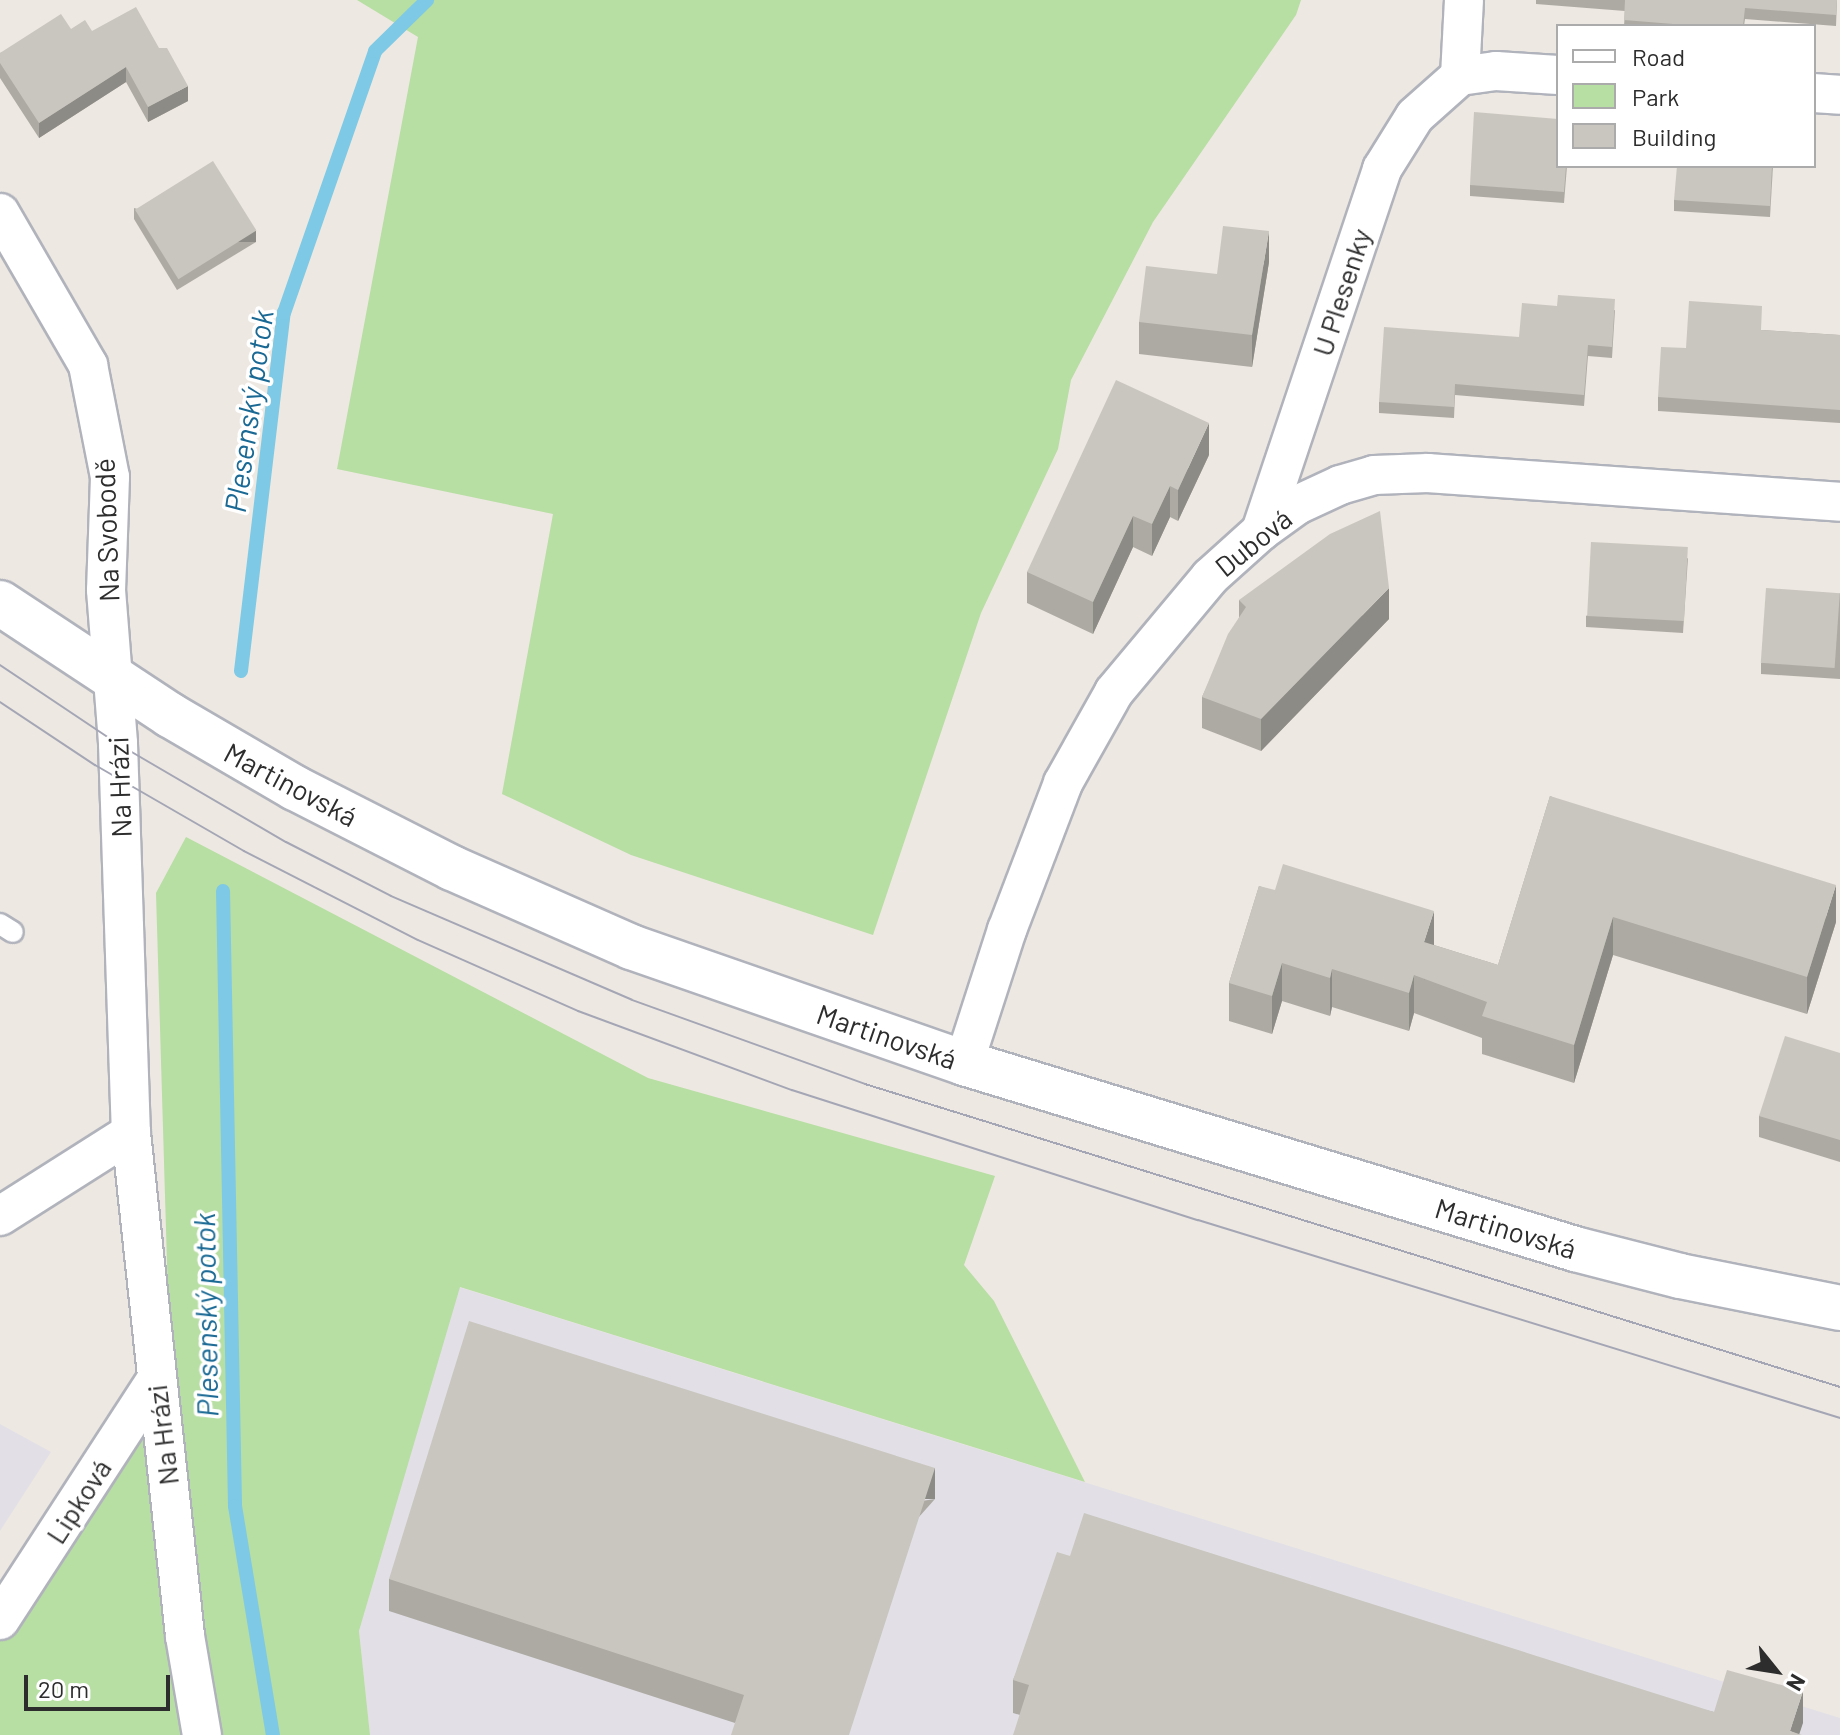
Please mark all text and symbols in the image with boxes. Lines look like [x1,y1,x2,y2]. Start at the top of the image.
legend [1556,24,1816,168]
text: Road [1632,42,1685,71]
text: Park [1632,82,1679,111]
text: Building [1632,122,1716,151]
street label: U Plesenky [1305,224,1377,360]
water label: Plesenský potok [216,307,280,515]
street label: Na Svobodě [87,458,125,602]
street label: Dubová [1208,501,1298,583]
street label: Martinovská [219,735,363,833]
street label: Na Hrázi [100,736,138,838]
street label: Martinovská [813,996,961,1076]
street label: Martinovská [1431,1191,1581,1265]
water label: Plesenský potok [185,1213,225,1417]
street label: Na Hrázi [139,1383,185,1487]
street label: Lipková [38,1452,118,1550]
north arrow [1736,1631,1816,1711]
scale bar [28,1659,174,1709]
text: N [1782,1670,1812,1696]
text: 20 m [38,1674,89,1703]

